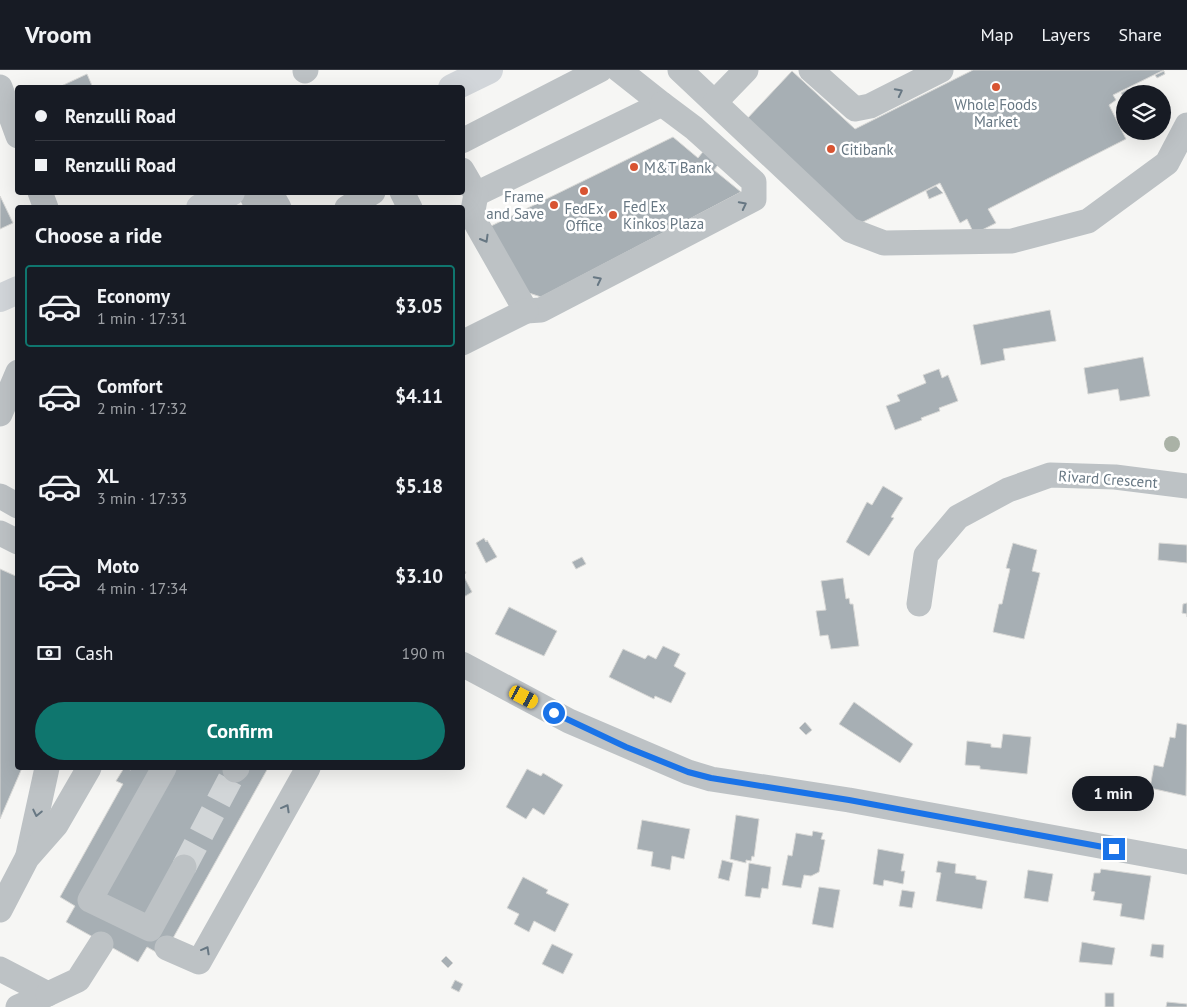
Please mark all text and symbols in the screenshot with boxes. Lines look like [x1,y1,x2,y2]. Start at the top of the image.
text: Vroom [25,19,92,50]
text: Map [981,23,1013,46]
text: Layers [1041,23,1090,46]
text: Share [1118,23,1162,46]
marker: Whole Foods Market [990,81,1002,93]
map controls [1116,85,1171,140]
button: layers [1116,85,1171,140]
one-way arrow [893,88,902,98]
place label: Whole Foods Market [955,95,1037,131]
text: Renzulli Road [65,104,176,128]
place label: Citibank [841,140,894,159]
marker: Citibank [825,143,837,155]
text: Renzulli Road [65,153,176,177]
place label: M&T Bank [644,158,712,177]
marker: M&T Bank [628,161,640,173]
marker: FedEx Office [578,185,590,197]
place label: Frame and Save [486,187,544,223]
place label: Fed Ex Kinkos Plaza [623,197,704,233]
marker: Frame and Save [548,199,560,211]
place label: FedEx Office [564,199,604,235]
one-way arrow [737,201,746,211]
marker: Fed Ex Kinkos Plaza [607,209,619,221]
text: Choose a ride [35,221,162,249]
one-way arrow [478,233,488,242]
one-way arrow [593,276,602,286]
icon: car [37,284,82,329]
text: Economy [97,284,170,308]
text: $3.05 [395,294,443,318]
text: 1 min · 17:31 [97,308,187,328]
icon: car [37,374,82,419]
text: Comfort [97,374,163,398]
text: $4.11 [395,384,443,408]
text: 2 min · 17:32 [97,398,187,418]
icon: car [37,464,82,509]
text: XL [97,464,119,488]
street label: Rivard Crescent [1058,466,1158,492]
text: $5.18 [395,474,443,498]
text: 3 min · 17:33 [97,488,187,508]
icon: car [37,554,82,599]
text: Moto [97,554,139,578]
text: $3.10 [395,564,443,588]
text: 4 min · 17:34 [97,578,187,598]
icon: cash [35,639,63,667]
text: Cash [75,641,113,665]
text: 190 m [402,643,445,663]
car [507,683,540,711]
button: Confirm [35,702,445,760]
route start [543,702,565,724]
callout: 1 min [1073,776,1155,812]
text: 1 min [1093,783,1133,803]
one-way arrow [279,805,289,814]
one-way arrow [32,808,43,817]
route end [1103,838,1125,860]
one-way arrow [200,946,210,955]

